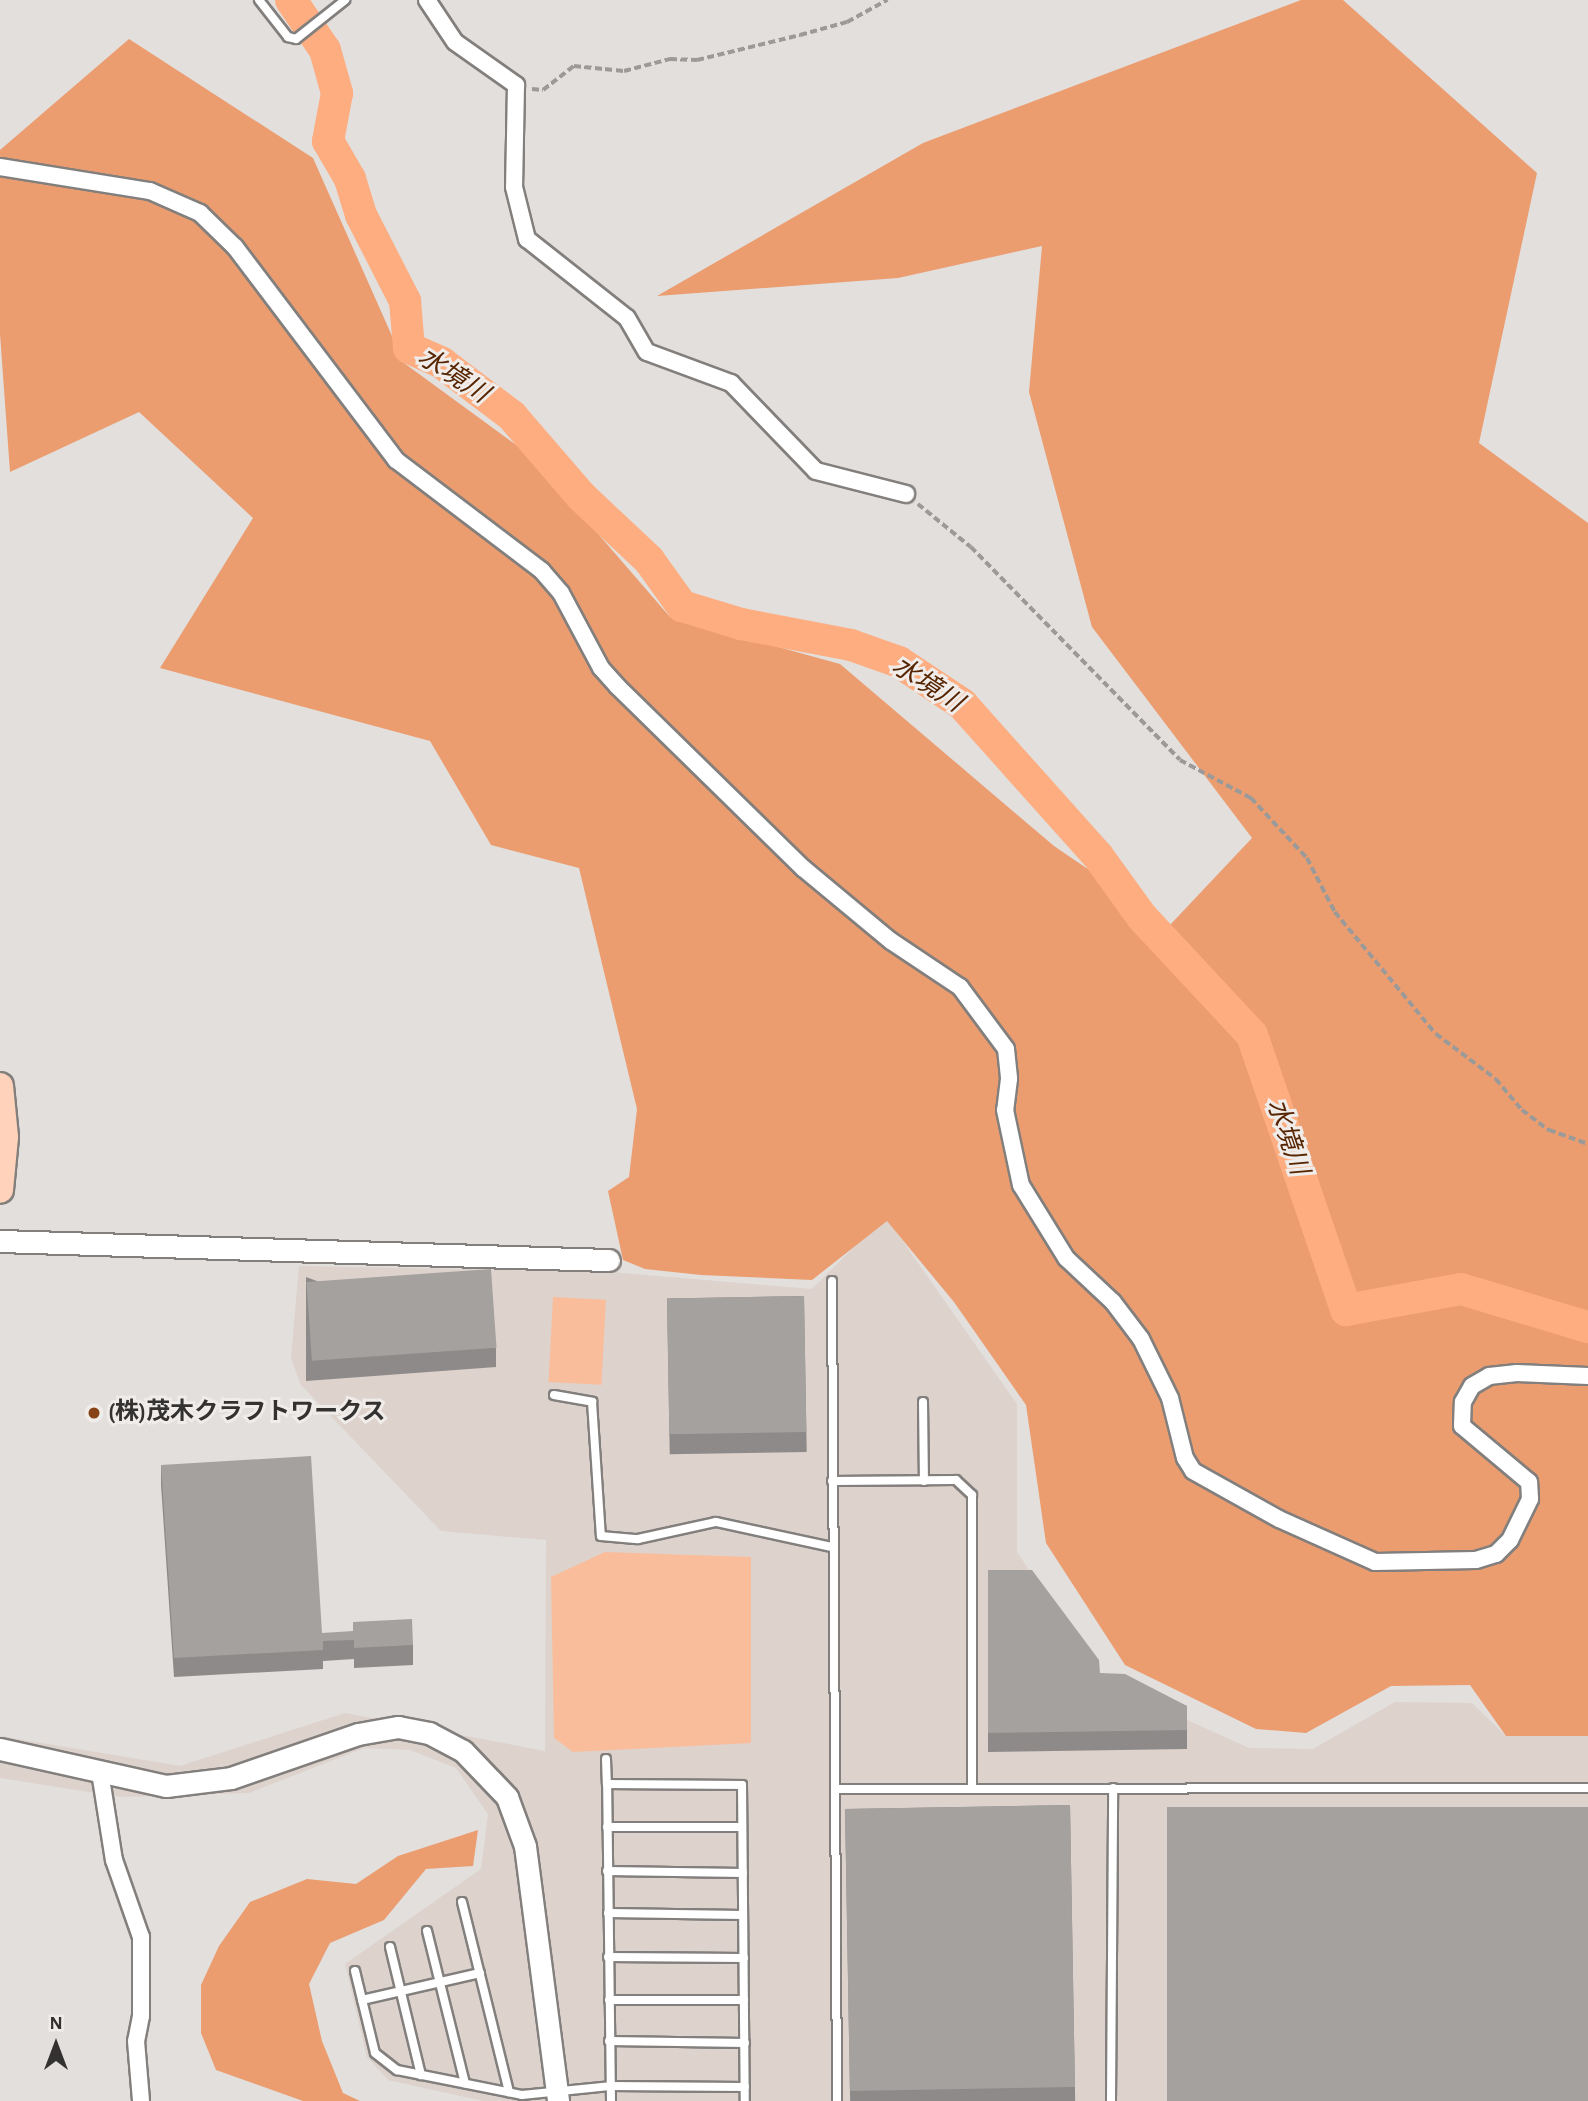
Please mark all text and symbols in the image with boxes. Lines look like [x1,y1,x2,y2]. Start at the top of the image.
water label: 水境川 [412,342,494,410]
water label: 水境川 [886,651,968,719]
water label: 水境川 [1260,1095,1314,1179]
place label: (株)茂木クラフトワークス [108,1399,386,1427]
marker: (株)茂木クラフトワークス [86,1405,102,1421]
north arrow [21,2010,91,2080]
text: N [49,2014,63,2033]

